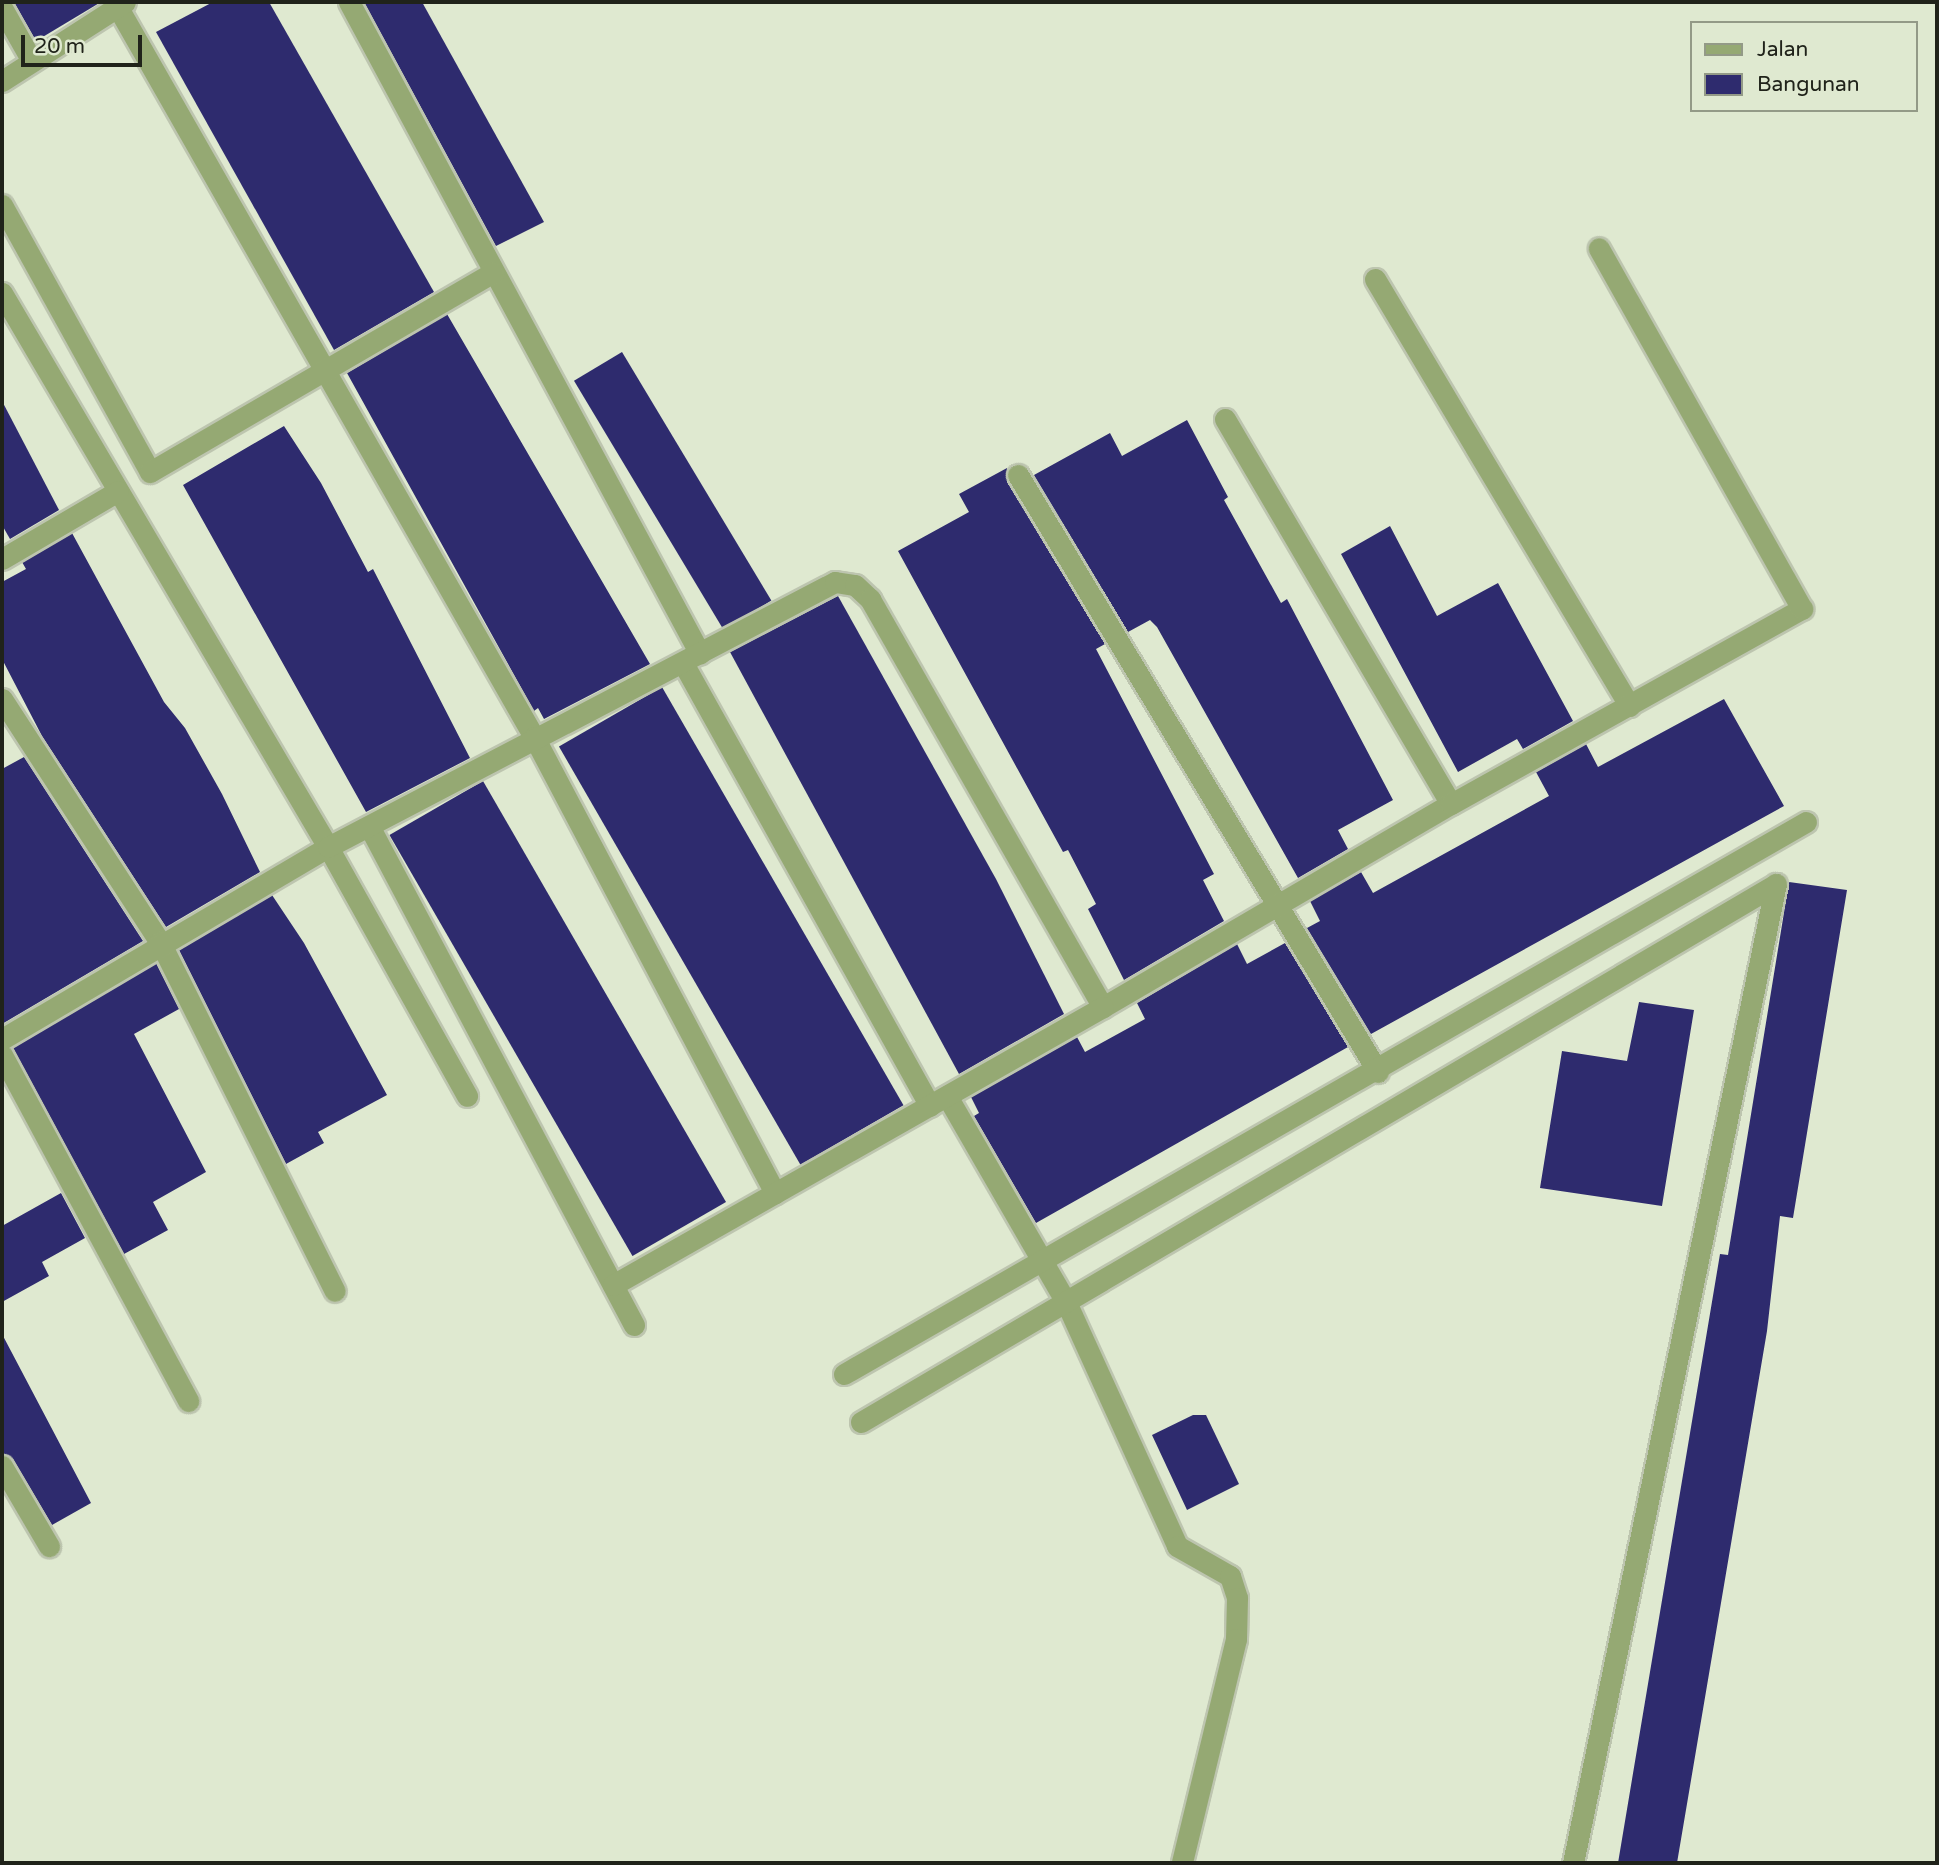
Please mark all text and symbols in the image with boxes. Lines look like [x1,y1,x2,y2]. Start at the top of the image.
scale bar [24,21,145,65]
legend [1690,21,1918,112]
text: 20 m [34,34,85,59]
text: Jalan [1757,37,1808,62]
text: Bangunan [1757,72,1860,97]

